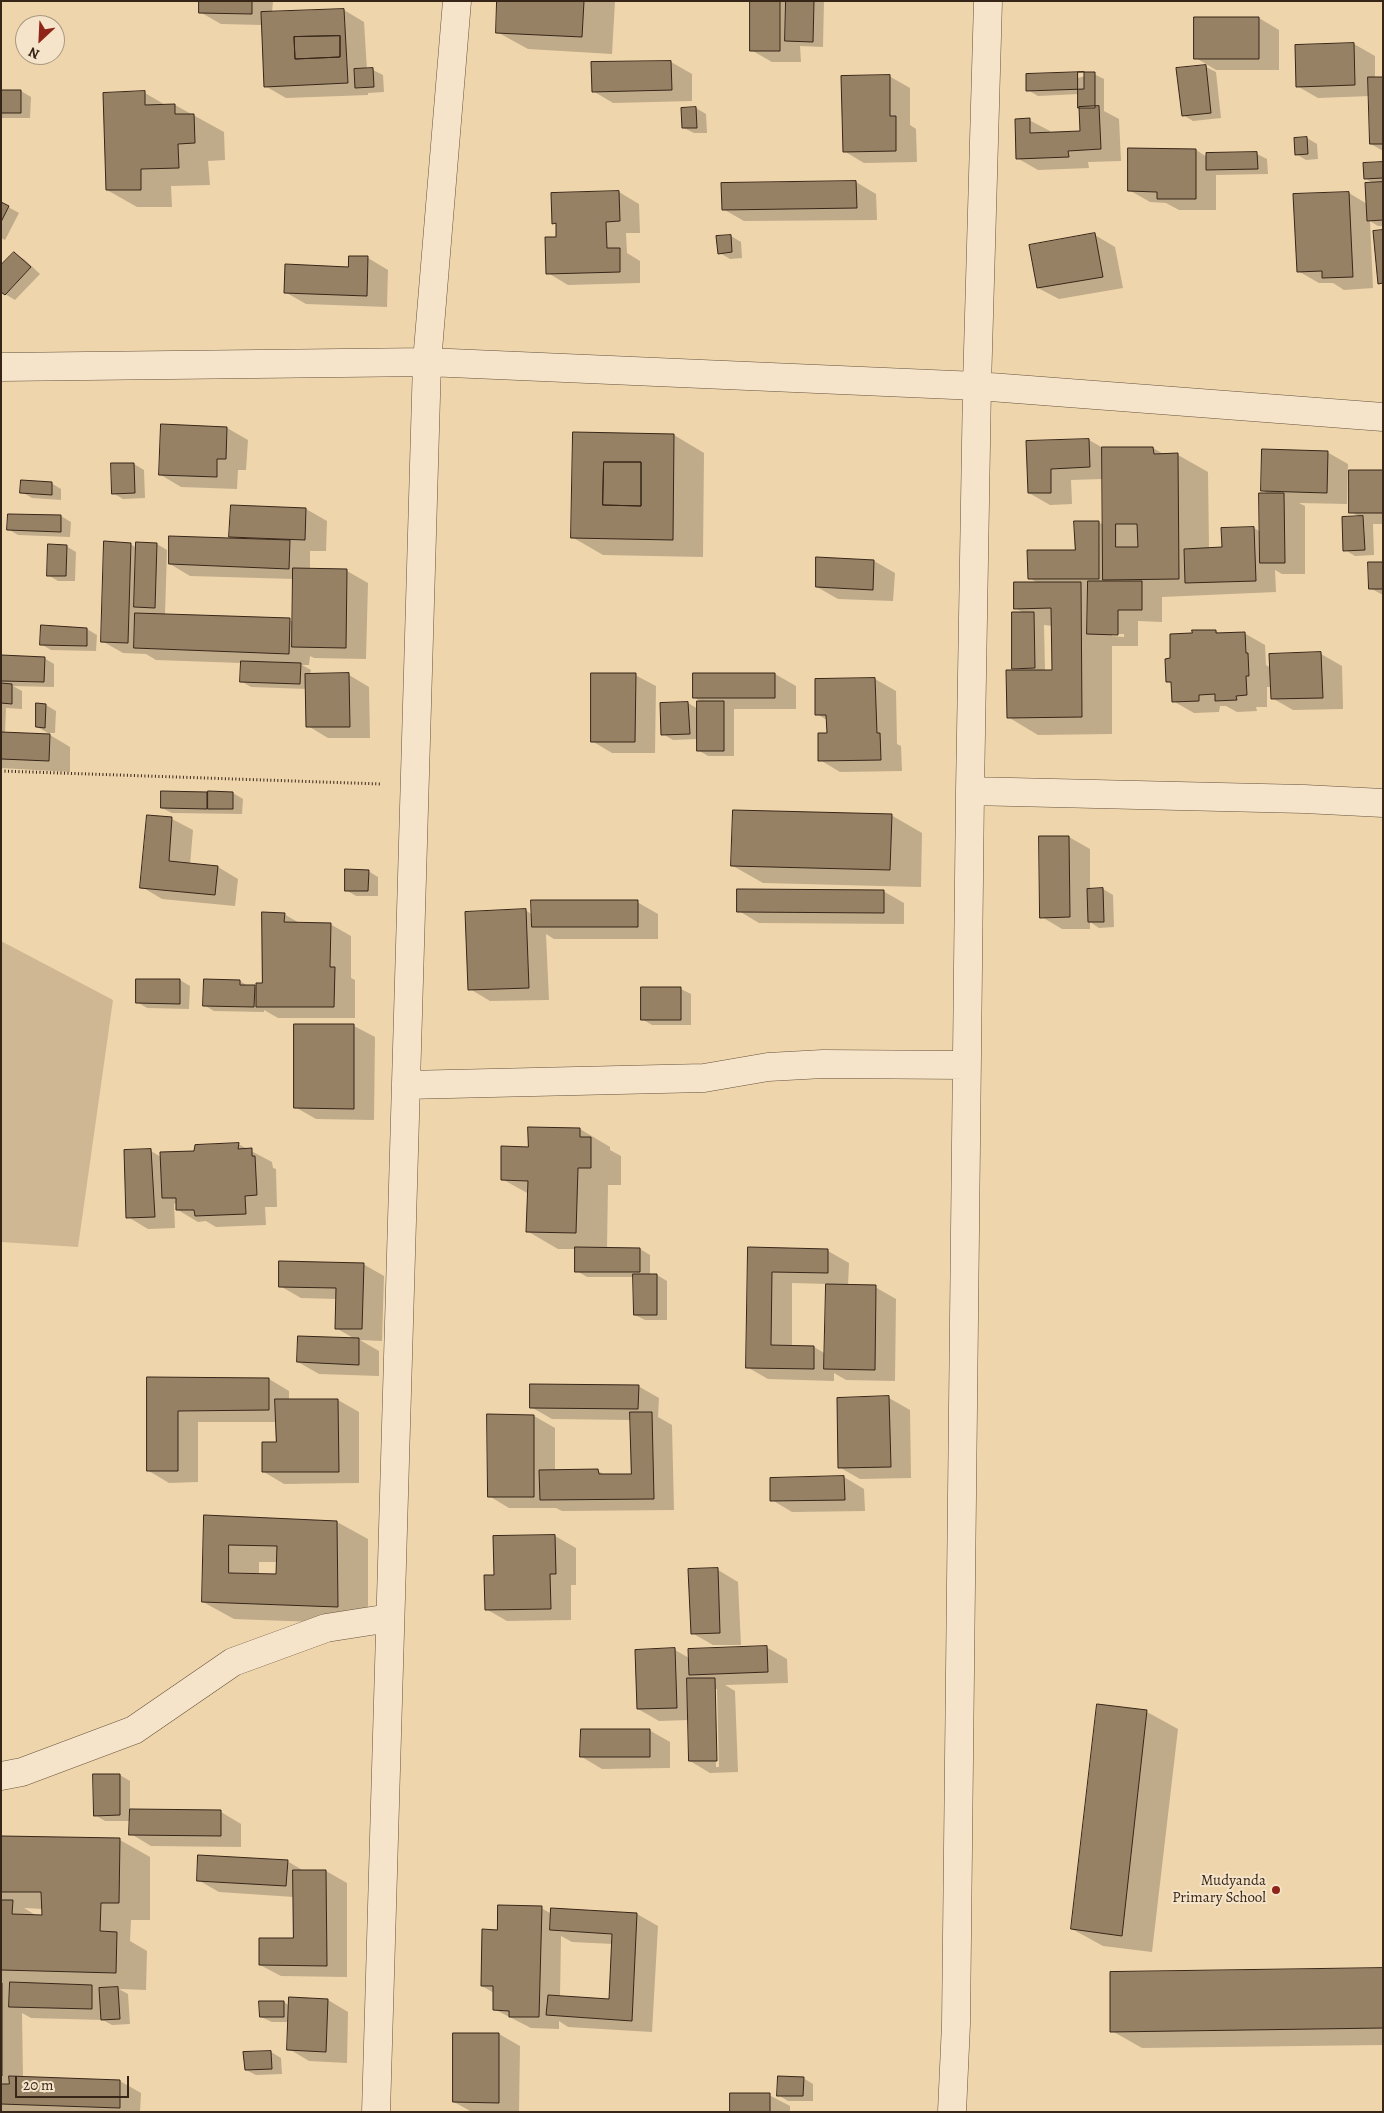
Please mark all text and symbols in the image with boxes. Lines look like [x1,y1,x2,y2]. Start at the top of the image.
north arrow [15,15,65,65]
text: N [25,42,43,64]
place label: Mudyanda Primary School [1172,1872,1266,1907]
marker: Mudyanda Primary School [1270,1884,1282,1896]
scale bar [18,2066,131,2098]
text: 20 m [23,2075,54,2095]

